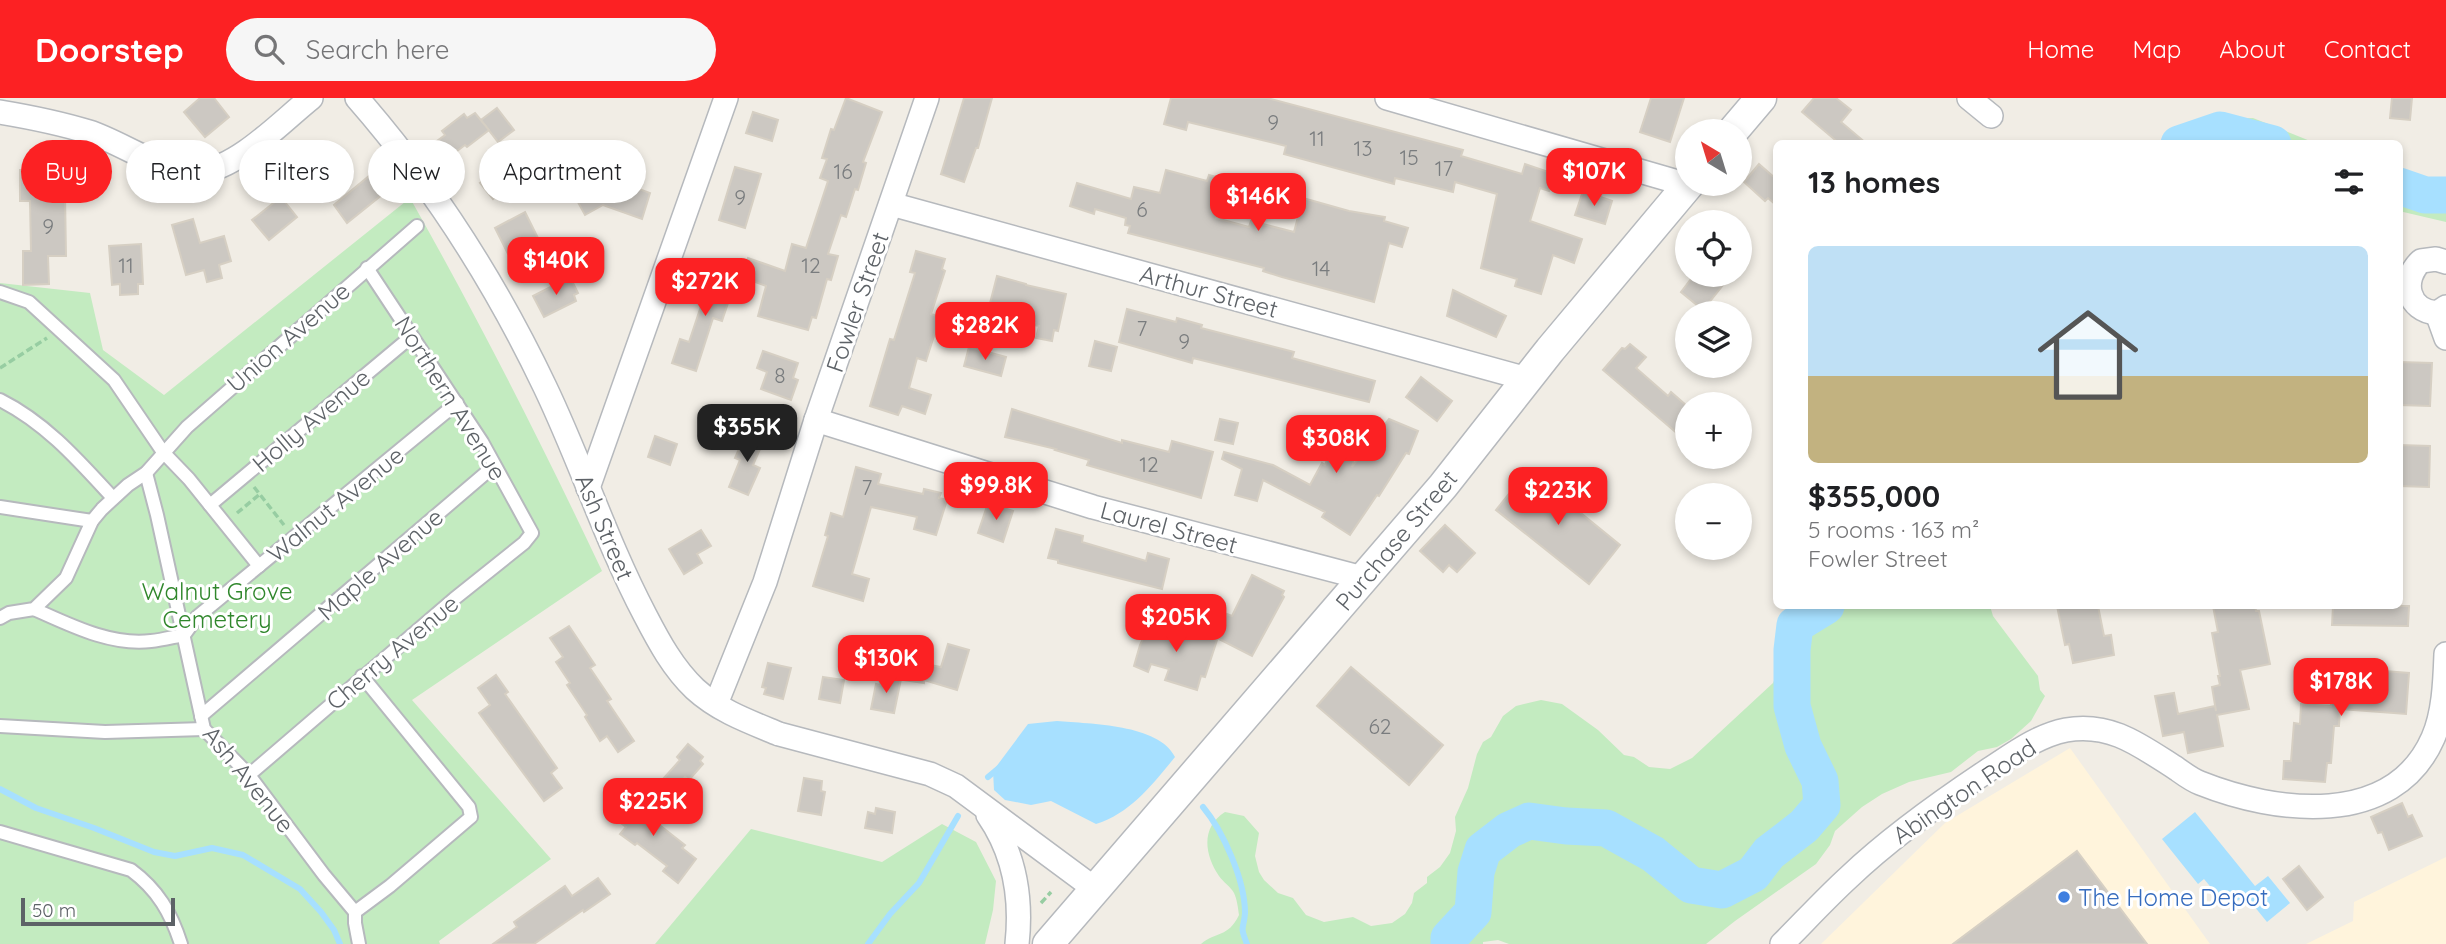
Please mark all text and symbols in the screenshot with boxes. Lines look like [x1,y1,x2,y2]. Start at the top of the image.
search box [226,18,716,81]
text: Doorstep [35,29,184,70]
icon: search [250,30,288,68]
text: Search here [306,33,449,66]
text: Home [2027,34,2094,64]
text: Map [2132,34,2181,64]
text: About [2219,34,2286,64]
text: Contact [2324,34,2411,64]
house number: 9 [1267,109,1279,135]
north arrow [1675,119,1752,196]
map controls [1675,119,1752,560]
house number: 11 [1309,125,1325,151]
house number: 13 [1354,135,1372,161]
chip: Buy [21,140,112,203]
chip: Rent [126,140,225,203]
chip: Filters [239,140,354,203]
chip: New [368,140,465,203]
chip: Apartment [479,140,646,203]
house number: 15 [1399,144,1419,170]
pin: $107K [1545,148,1643,208]
house number: 17 [1435,155,1453,181]
text: $107K [1562,156,1626,185]
house number: 16 [833,158,853,184]
text: 13 homes [1808,163,1940,201]
icon: filters [2330,163,2368,201]
pin: $146K [1209,174,1307,233]
text: $146K [1226,181,1290,210]
house number: 9 [734,184,746,210]
house number: 6 [1136,196,1148,222]
button: locate [1675,210,1752,287]
house number: 9 [42,213,54,239]
street label: Fowler Street [819,228,895,376]
pin: $140K [507,238,605,297]
text: $140K [523,245,589,274]
house number: 11 [118,252,134,278]
house number: 12 [801,252,821,278]
house number: 14 [1312,255,1330,281]
pin: $272K [656,258,754,318]
street label: Arthur Street [1137,258,1281,324]
text: $272K [671,266,739,295]
street label: Union Avenue [220,275,356,399]
icon: home [2025,292,2151,418]
button: layers [1675,301,1752,378]
pin: $282K [936,302,1034,362]
street label: Northern Avenue [388,310,514,486]
text: $282K [951,310,1019,339]
house number: 7 [1137,315,1148,341]
house number: 9 [1178,328,1190,354]
street label: Holly Avenue [246,362,376,478]
house number: 8 [774,362,786,388]
button: + [1675,392,1752,469]
pin: $355K [698,404,796,464]
text: $355K [713,412,781,441]
pin: $308K [1287,416,1385,475]
text: $308K [1302,423,1370,452]
street label: Walnut Avenue [261,440,409,568]
house number: 12 [1139,451,1159,477]
pin: $99.8K [939,462,1053,522]
street label: Purchase Street [1329,464,1463,616]
pin: $223K [1509,468,1607,527]
street label: Ash Street [569,469,641,585]
text: $99.8K [960,470,1032,499]
house number: 7 [862,474,873,500]
text: $223K [1524,475,1592,504]
text: $355,000 [1808,477,1940,515]
button: − [1675,483,1752,560]
street label: Laurel Street [1097,494,1241,560]
street label: Maple Avenue [311,501,449,627]
text: 5 rooms · 163 m² [1808,515,1979,544]
text: Fowler Street [1808,544,1948,573]
park label: Walnut Grove Cemetery [141,576,293,634]
street label: Cherry Avenue [320,588,464,716]
pin: $205K [1127,594,1225,654]
text: $205K [1141,602,1211,631]
pin: $130K [837,636,935,695]
text: $130K [854,643,918,672]
pin: $178K [2292,658,2390,718]
text: $178K [2310,666,2372,695]
house number: 62 [1369,713,1391,739]
street label: Ash Avenue [197,719,301,839]
street label: Abington Road [1887,732,2041,850]
pin: $225K [604,778,702,838]
text: $225K [619,786,687,815]
place label: The Home Depot [2078,882,2268,912]
marker: The Home Depot [2056,889,2072,905]
scale bar [21,895,175,927]
text: 50 m [32,898,76,922]

